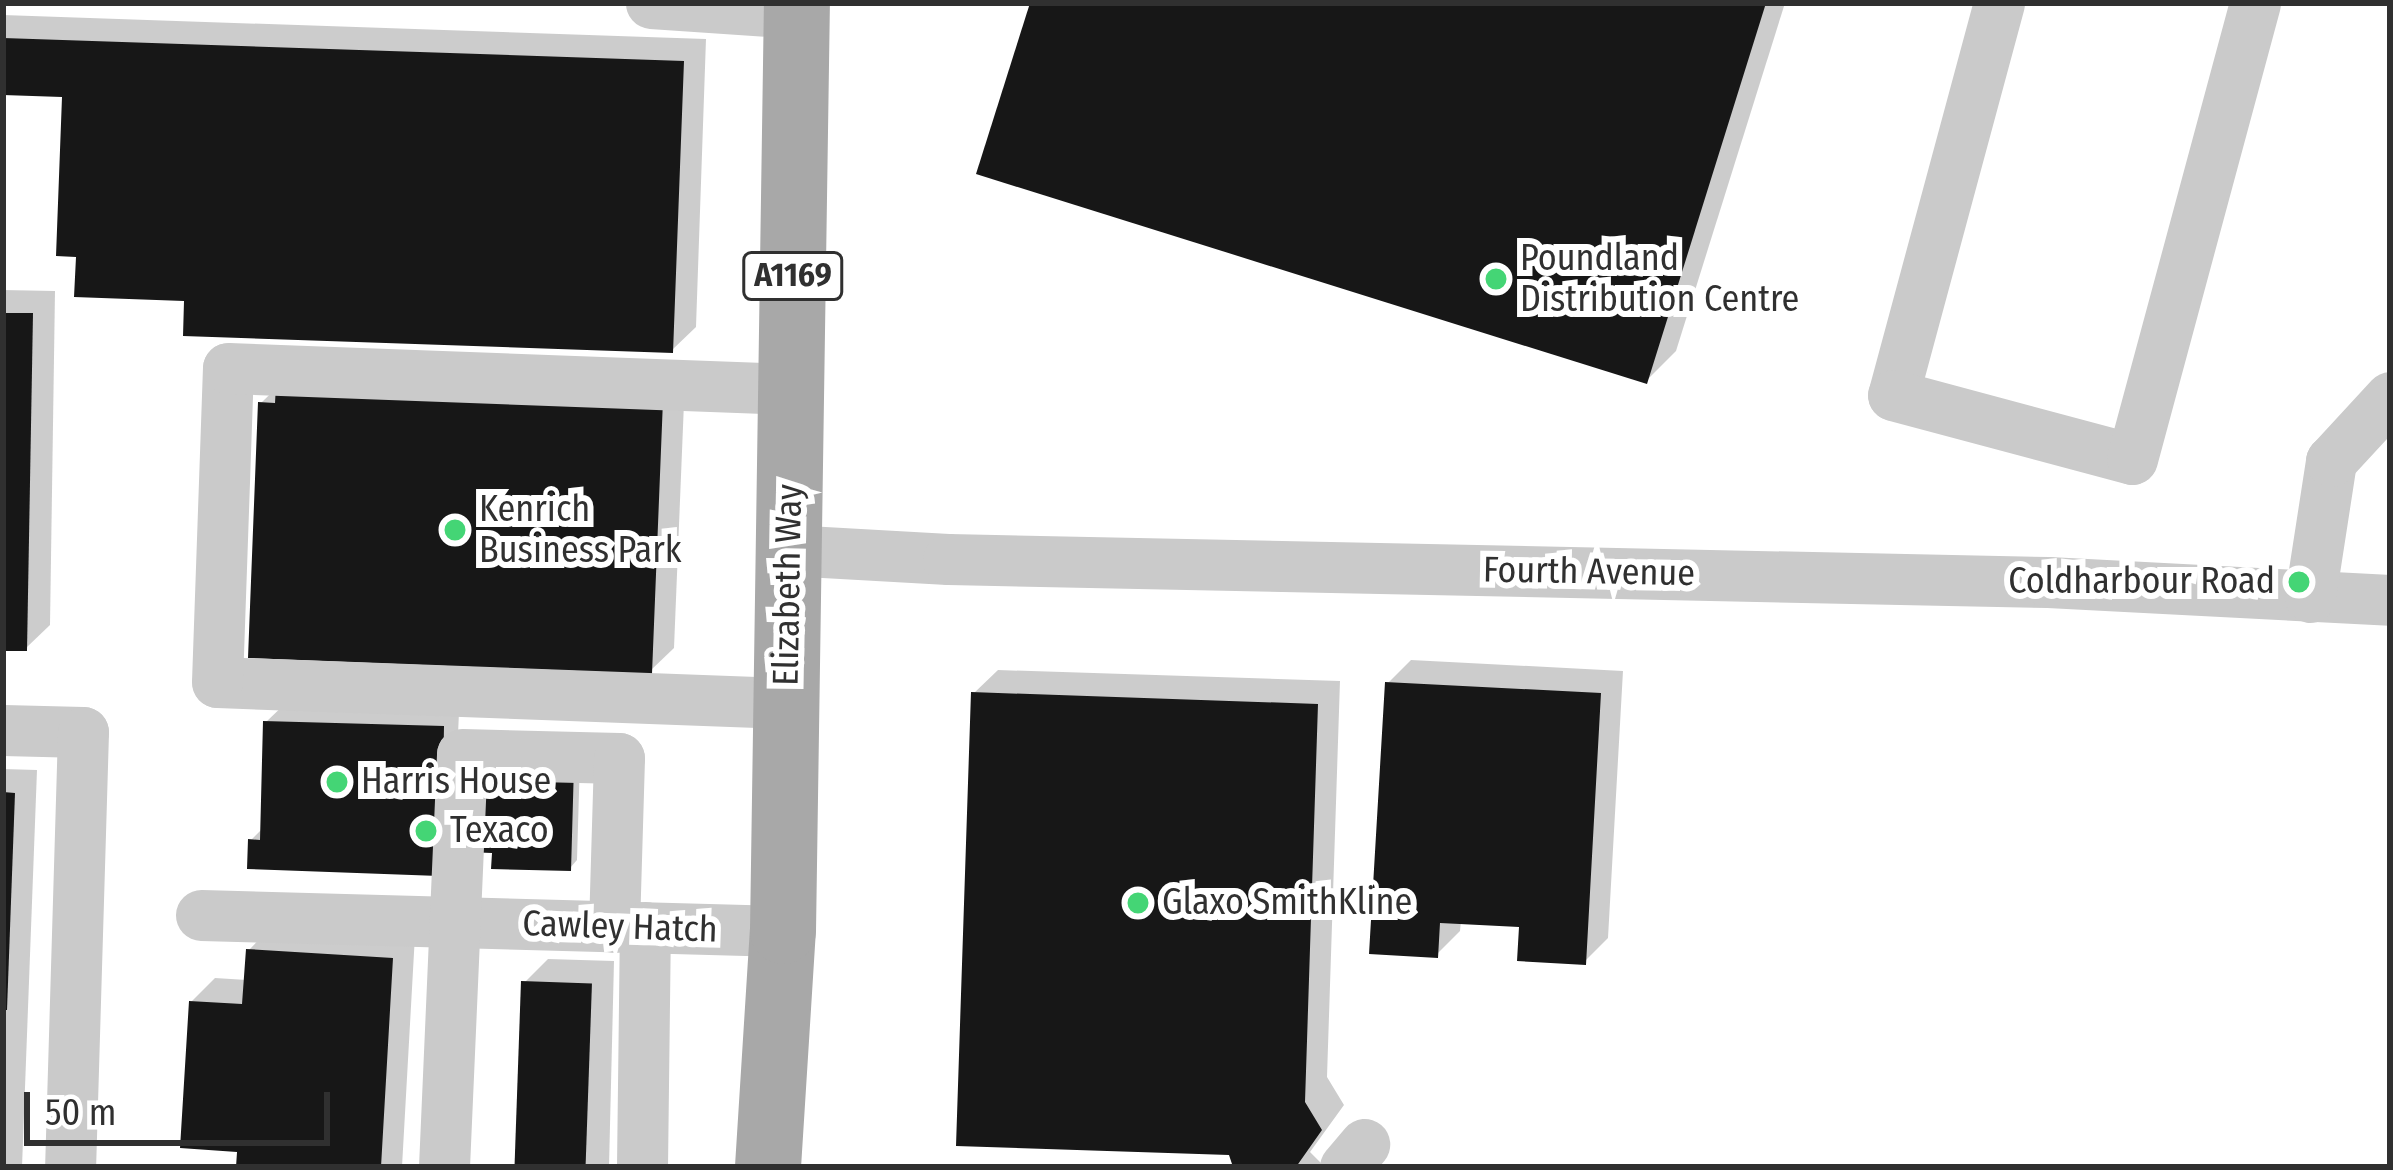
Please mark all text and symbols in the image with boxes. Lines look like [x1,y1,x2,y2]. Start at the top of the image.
place label: Poundland Distribution Centre [1520,236,1799,321]
road number: A1169 [742,249,844,303]
marker: Poundland Distribution Centre [1483,266,1509,292]
street label: Elizabeth Way [765,484,811,686]
place label: Kenrich Business Park [479,487,681,572]
marker: Kenrich Business Park [442,517,468,543]
street label: Fourth Avenue [1483,549,1695,595]
place label: Coldharbour Road [2008,560,2275,604]
marker: Coldharbour Road [2286,569,2312,595]
place label: Harris House [361,760,551,804]
marker: Harris House [324,769,350,795]
place label: Texaco [450,809,549,853]
marker: Texaco [413,818,439,844]
place label: Glaxo SmithKline [1162,881,1412,925]
marker: Glaxo SmithKline [1125,890,1151,916]
street label: Cawley Hatch [522,902,718,952]
scale bar [30,1068,336,1142]
text: 50 m [45,1091,116,1135]

